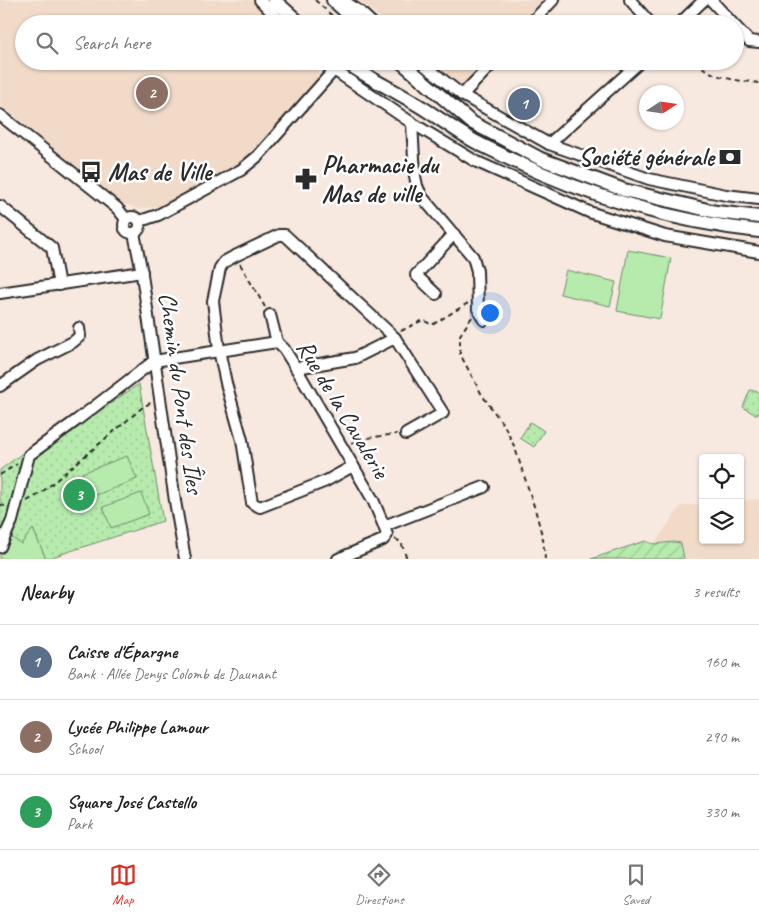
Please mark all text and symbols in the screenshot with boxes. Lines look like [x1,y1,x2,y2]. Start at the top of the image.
search box [15,15,744,70]
icon: search [33,29,61,57]
text: Search here [73,31,150,55]
pin: 2 [136,74,168,112]
pin: 1 [508,85,540,123]
north arrow [639,85,684,130]
place label: Société générale [579,141,716,173]
bank icon: Société générale [717,144,743,170]
place label: Pharmacie du Mas de ville [322,149,441,210]
place label: Mas de Ville [108,156,214,188]
bus stop icon: Mas de Ville [78,159,104,185]
pharmacy icon: Pharmacie du Mas de ville [293,166,319,192]
street label: Chemin du Pont des Îles [151,290,211,498]
your location [477,300,503,326]
street label: Rue de la Cavalerie [289,334,398,486]
map controls [699,454,744,544]
button: locate [699,454,744,499]
pin: 3 [63,476,95,514]
button: layers [699,499,744,544]
text: Nearby [20,579,73,605]
text: 3 results [692,582,739,602]
text: Caisse d'Épargne [67,640,177,664]
text: 1 [32,652,40,672]
text: 160 m [705,652,739,672]
text: Bank · Allée Denys Colomb de Daunant [67,664,276,684]
text: Lycée Philippe Lamour [67,715,208,739]
text: 2 [32,727,40,747]
text: 290 m [705,727,739,747]
text: School [67,739,101,759]
text: Square José Castello [67,790,196,814]
text: 3 [32,802,40,822]
text: 330 m [705,802,739,822]
text: Park [67,814,92,834]
tab: Map [109,861,137,908]
tab: Directions [355,861,404,908]
tab: Saved [622,861,650,908]

